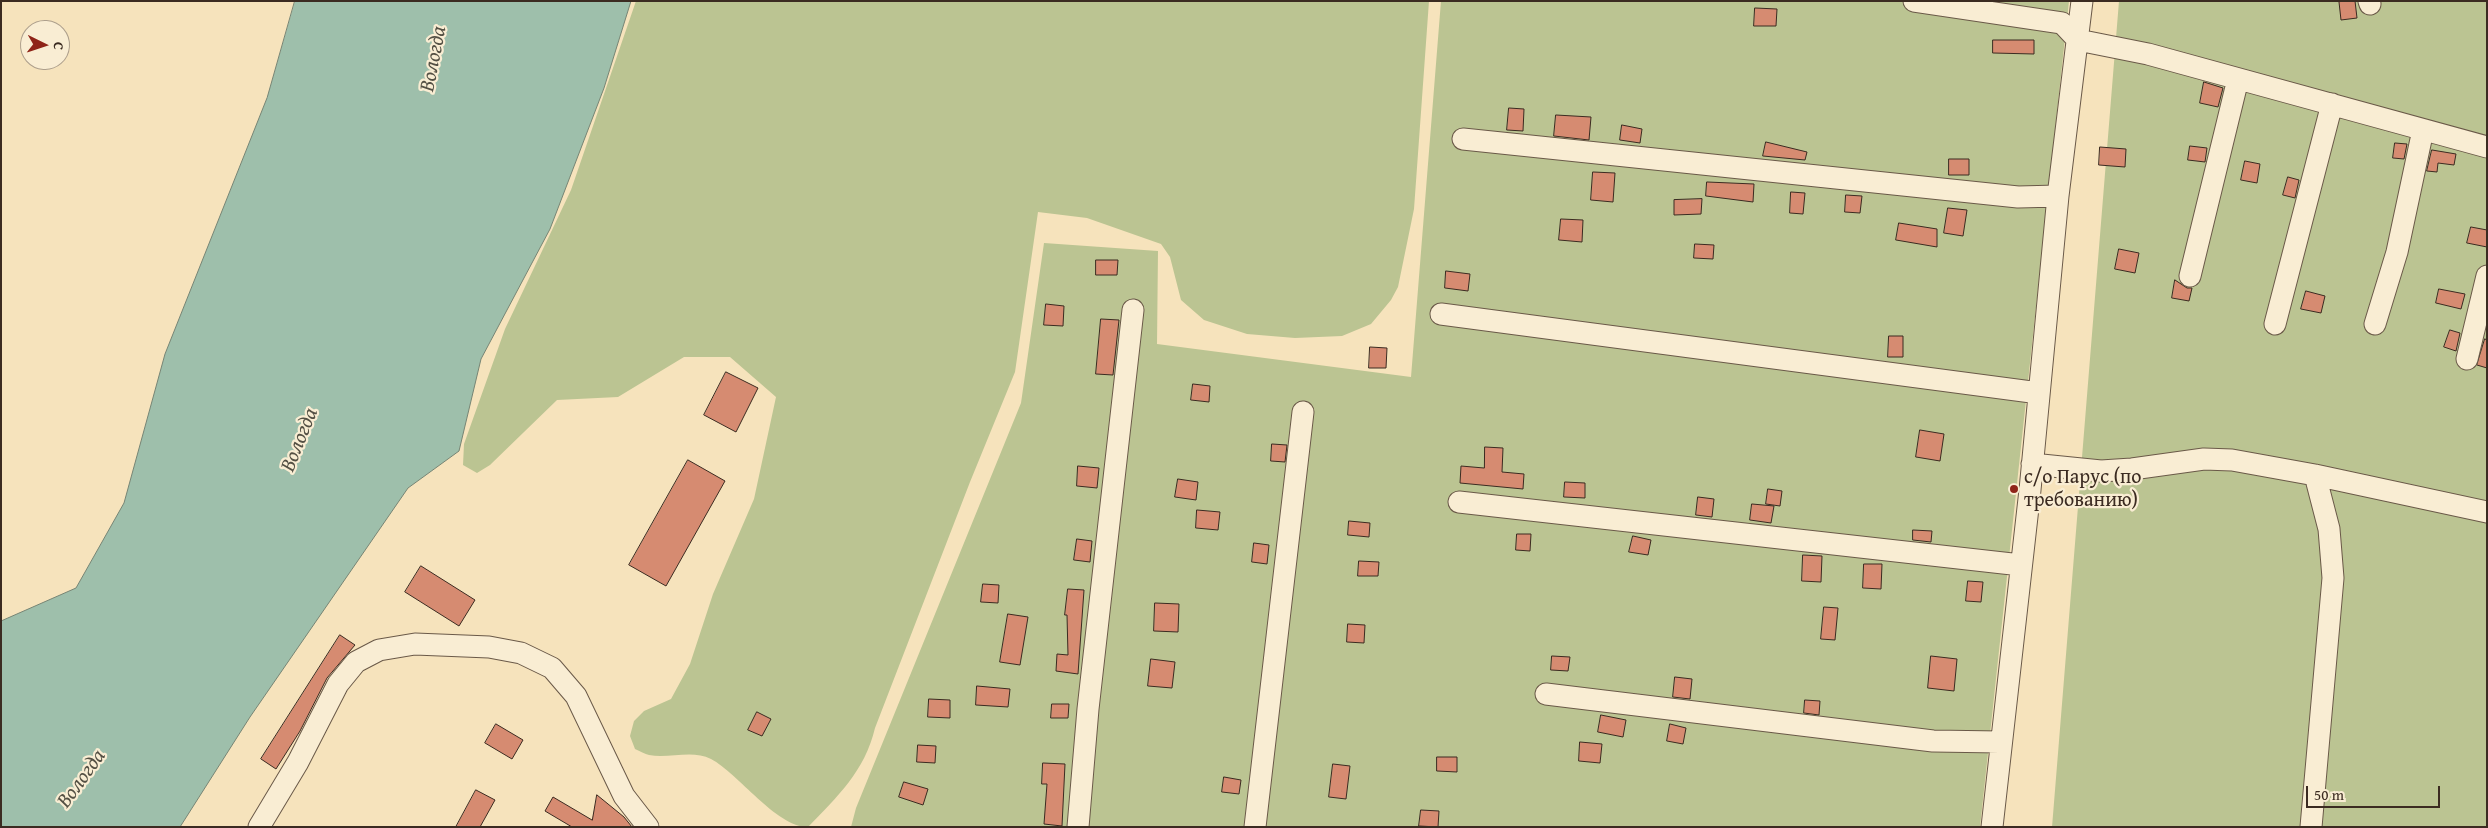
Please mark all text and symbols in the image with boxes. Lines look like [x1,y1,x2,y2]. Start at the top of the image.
north arrow [20,20,70,70]
water label: Вологда [415,24,453,94]
text: С [49,41,69,51]
water label: Вологда [276,405,324,475]
place label: с/о Парус (по требованию) [2024,466,2141,513]
marker: с/о Парус (по требованию) [2008,483,2020,495]
water label: Вологда [52,745,112,813]
scale bar [2308,776,2442,808]
text: 50 m [2314,784,2344,805]

